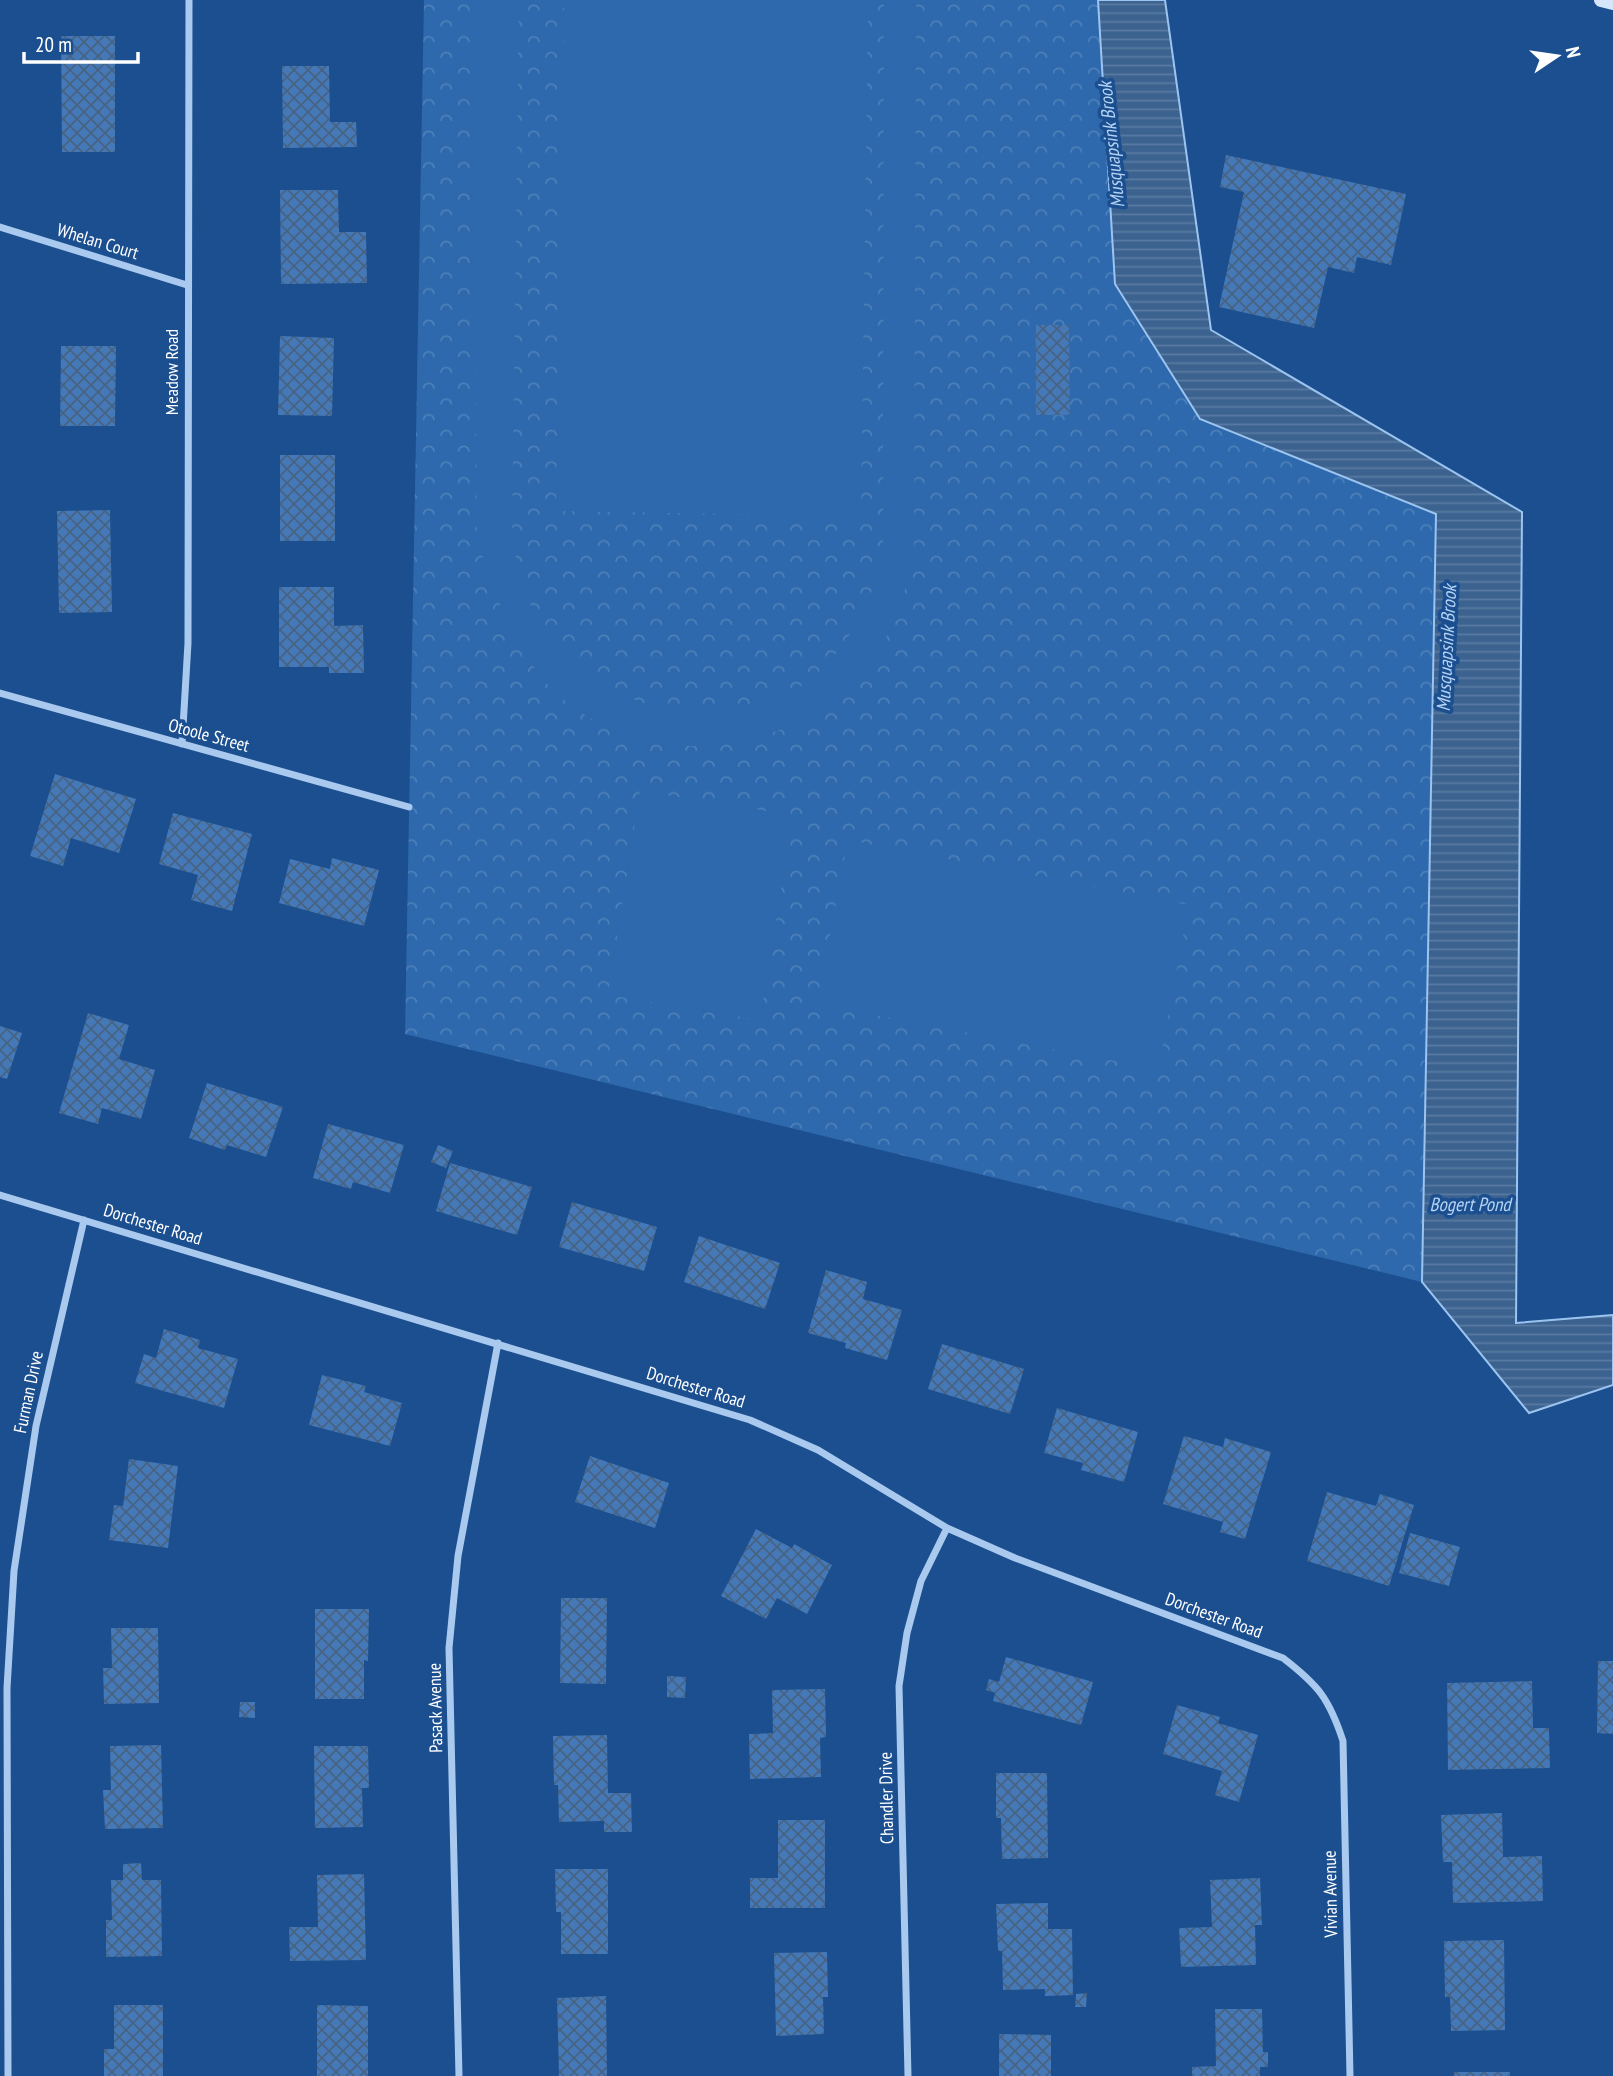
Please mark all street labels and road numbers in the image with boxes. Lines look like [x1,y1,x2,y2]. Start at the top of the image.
street label: Whelan Court [54,218,142,264]
street label: Meadow Road [160,329,183,415]
street label: Otoole Street [166,713,252,757]
street label: Dorchester Road [101,1198,205,1250]
street label: Furman Drive [8,1349,48,1435]
street label: Dorchester Road [644,1361,748,1413]
street label: Dorchester Road [1162,1587,1266,1643]
street label: Pasack Avenue [423,1663,447,1753]
street label: Chandler Drive [874,1752,898,1844]
street label: Vivian Avenue [1318,1850,1342,1939]

